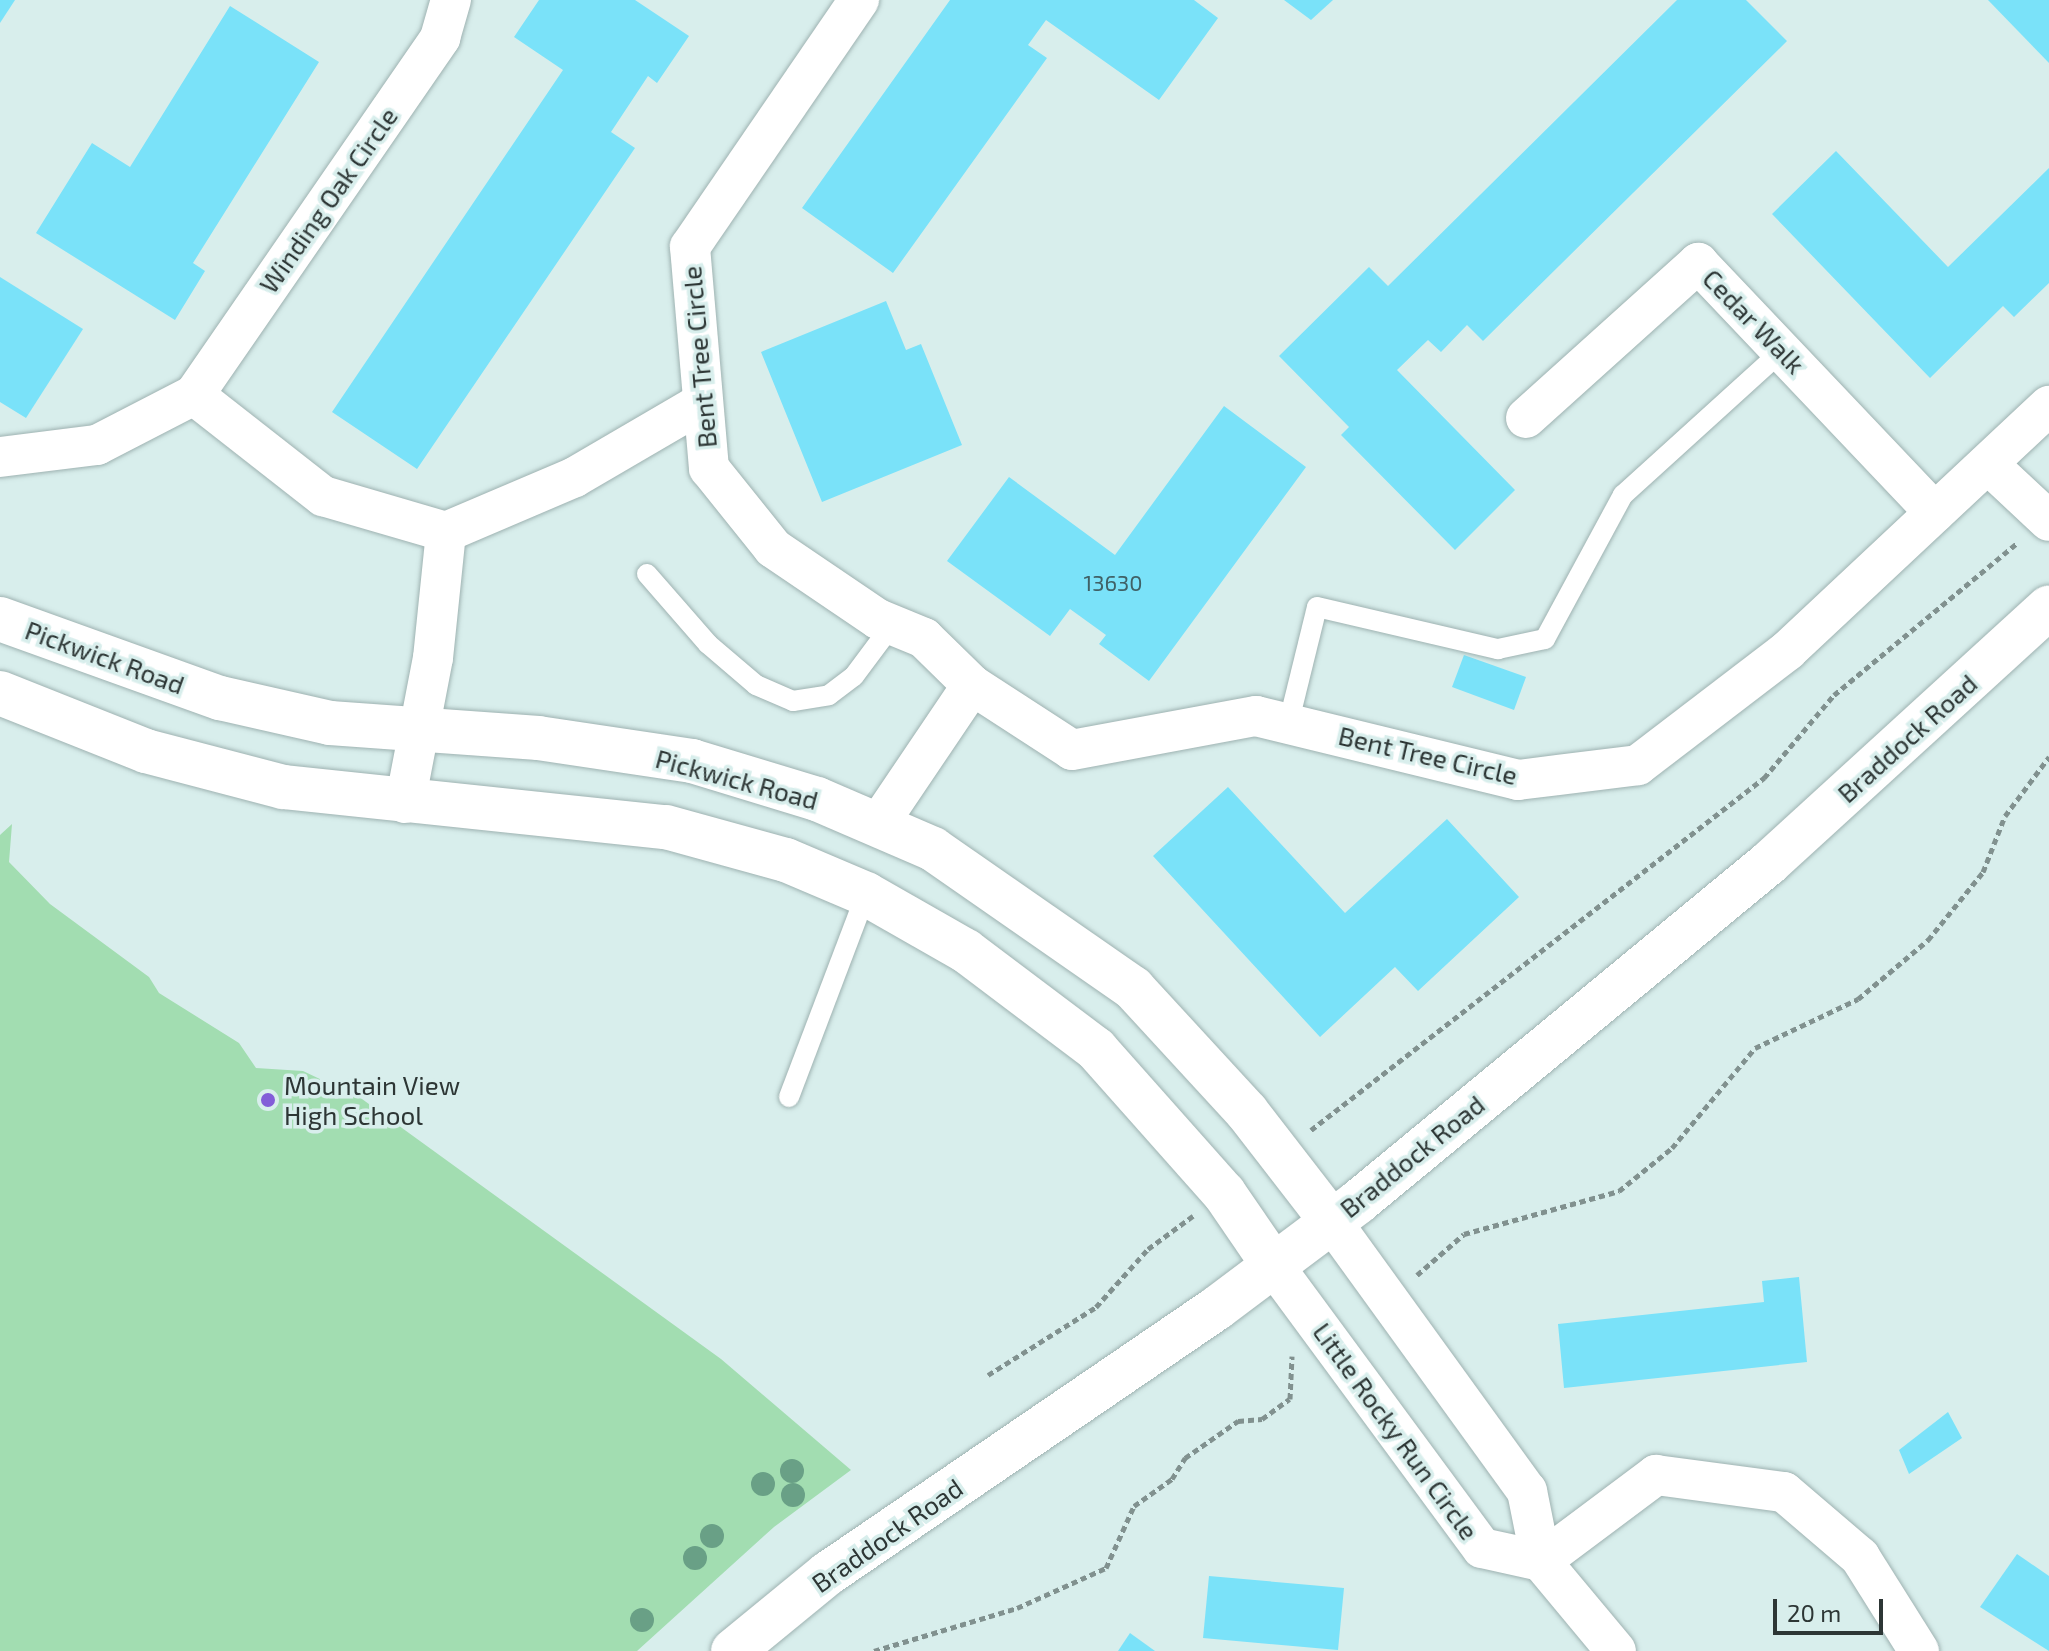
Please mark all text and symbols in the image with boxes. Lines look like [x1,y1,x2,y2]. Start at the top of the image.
street label: Winding Oak Circle [252,101,404,299]
street label: Cedar Walk [1696,262,1812,380]
street label: Bent Tree Circle [675,264,723,450]
house number: 13630 [1083,570,1143,596]
street label: Pickwick Road [21,614,189,700]
street label: Braddock Road [1831,667,1983,809]
street label: Bent Tree Circle [1335,719,1521,791]
street label: Pickwick Road [652,742,822,816]
place label: Mountain View High School [284,1069,461,1130]
street label: Braddock Road [1333,1088,1491,1224]
marker: Mountain View High School [259,1091,277,1109]
street label: Little Rocky Run Circle [1307,1316,1485,1546]
street label: Braddock Road [806,1471,968,1599]
scale bar [1777,1583,1887,1633]
text: 20 m [1787,1598,1841,1627]

